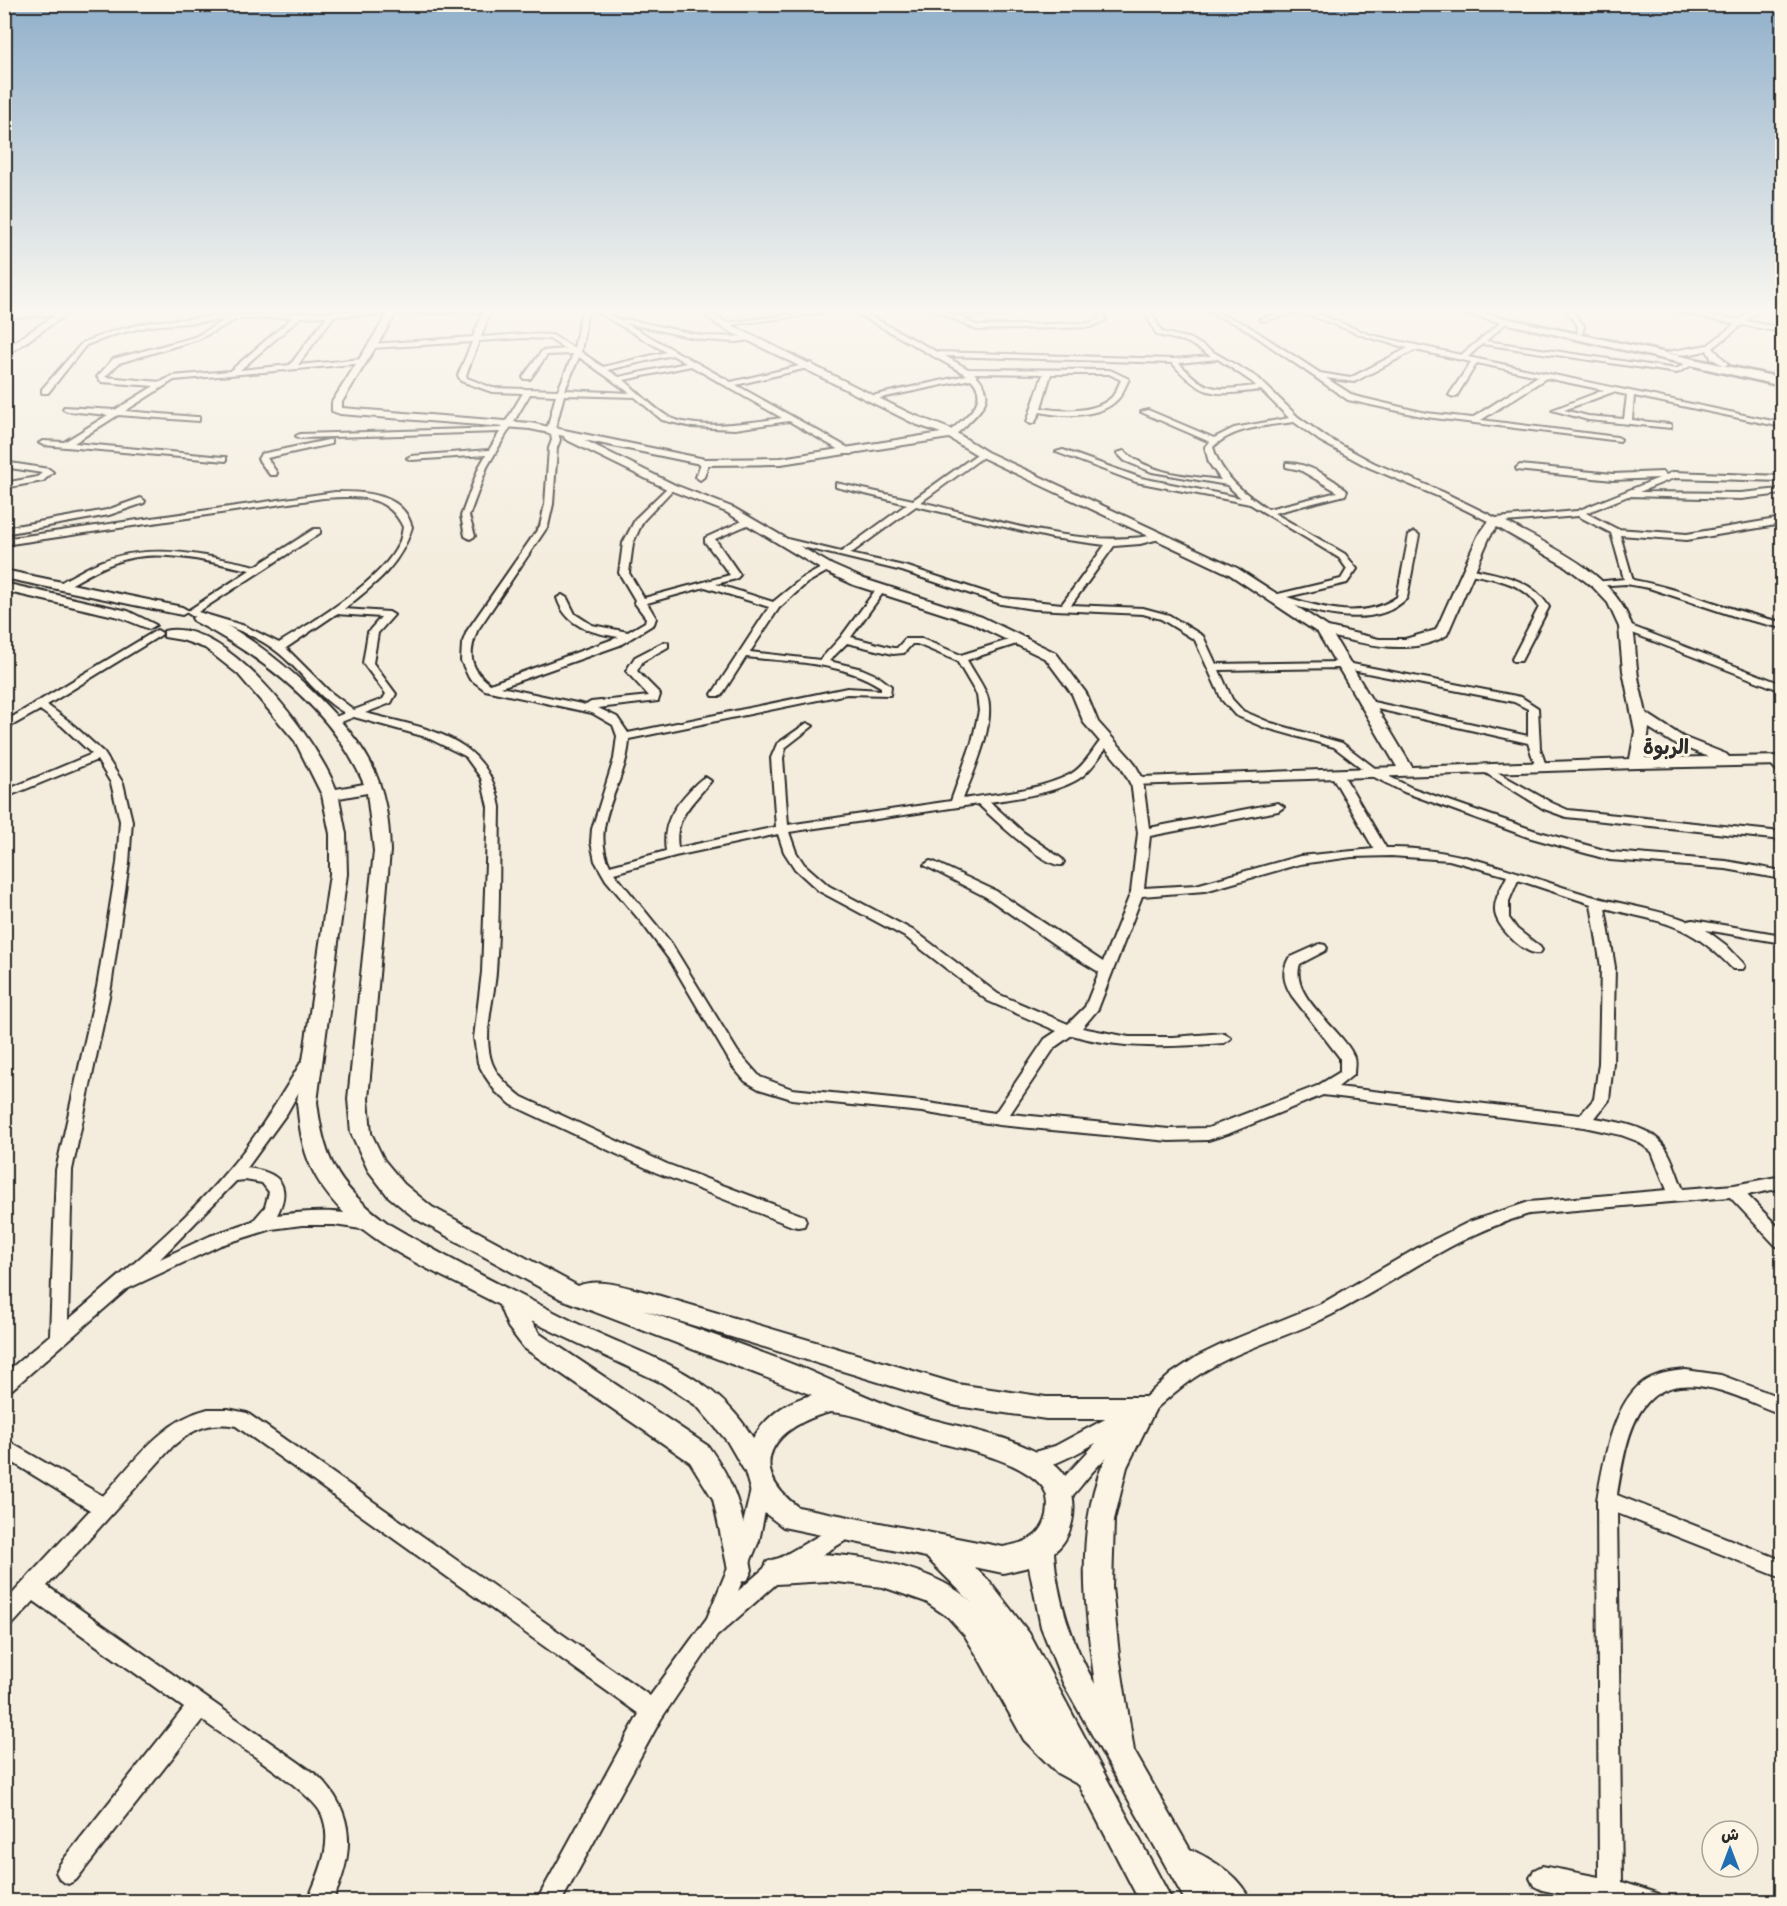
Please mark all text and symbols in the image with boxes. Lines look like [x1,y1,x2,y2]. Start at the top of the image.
district label: الربوة [1643,733,1689,765]
north arrow [1700,1819,1760,1879]
text: ش [1721,1823,1739,1848]

